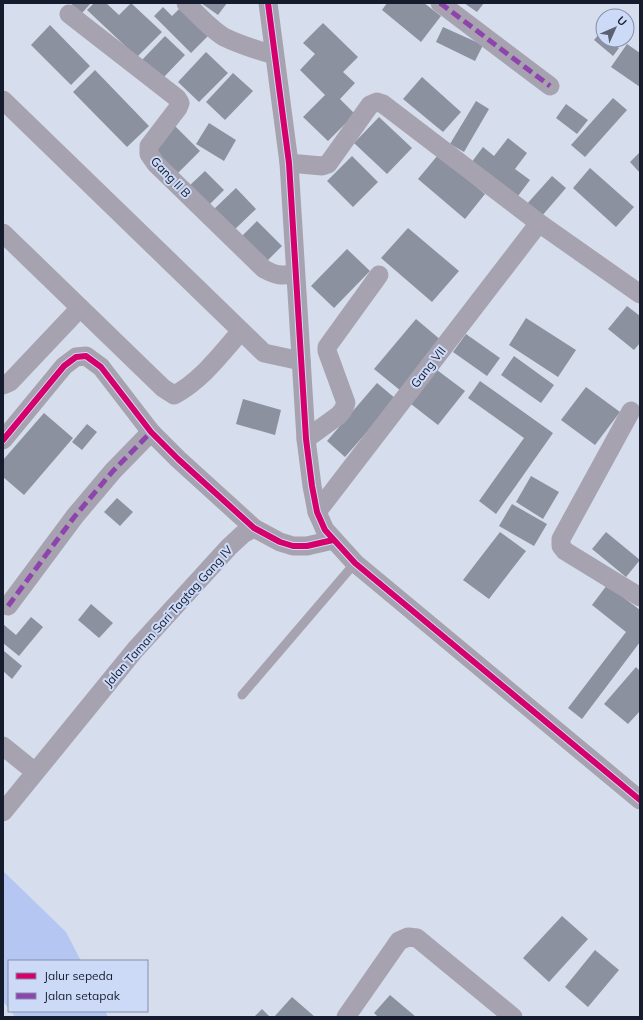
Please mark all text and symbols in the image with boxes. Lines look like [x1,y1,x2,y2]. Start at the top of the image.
north arrow [595,8,635,48]
text: U [614,13,630,29]
street label: Gang II B [148,153,194,201]
street label: Gang VII [407,343,449,391]
street label: Jalan Taman Sari Tagtag Gang IV [100,542,236,690]
legend [8,960,148,1012]
text: Jalur sepeda [44,968,113,983]
text: Jalan setapak [44,988,121,1003]

